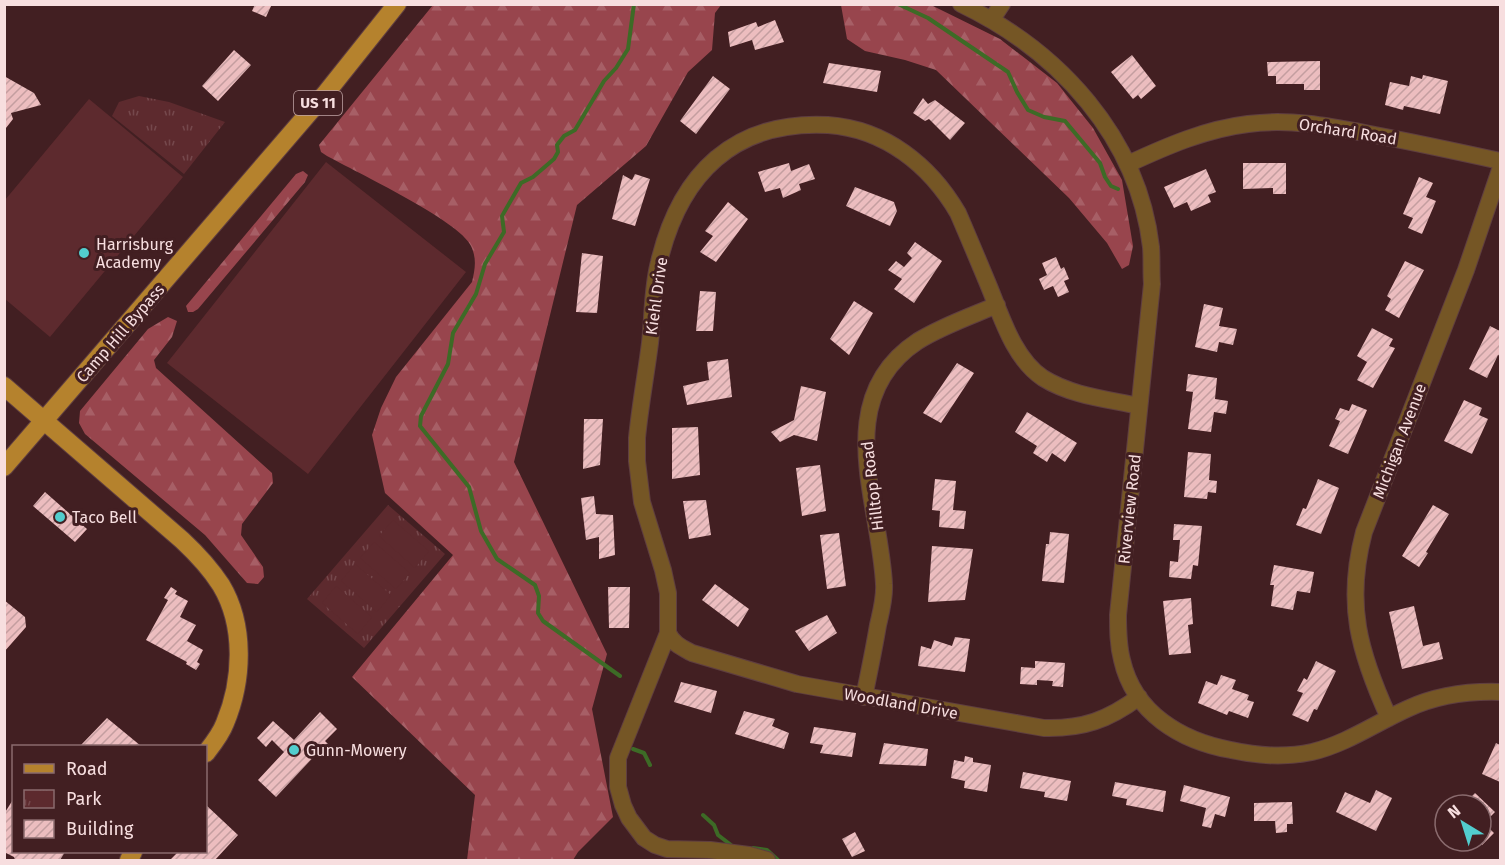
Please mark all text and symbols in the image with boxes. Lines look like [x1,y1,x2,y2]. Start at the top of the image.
road number: US 11 [294,91,342,115]
street label: Orchard Road [1298,114,1398,149]
place label: Harrisburg Academy [96,235,174,272]
marker: Harrisburg Academy [77,246,91,260]
street label: Kiehl Drive [642,256,671,336]
street label: Camp Hill Bypass [72,280,168,386]
street label: Michigan Avenue [1369,381,1430,502]
street label: Hilltop Road [858,440,887,532]
street label: Riverview Road [1114,453,1145,565]
place label: Taco Bell [72,508,137,527]
marker: Taco Bell [53,510,67,524]
street label: Woodland Drive [842,684,959,723]
place label: Gunn-Mowery [306,741,407,760]
marker: Gunn-Mowery [287,743,301,757]
legend [12,745,207,853]
text: Road [66,758,108,780]
text: Park [66,788,102,810]
north arrow [1433,793,1493,853]
text: N [1444,801,1464,822]
text: Building [66,818,134,840]

